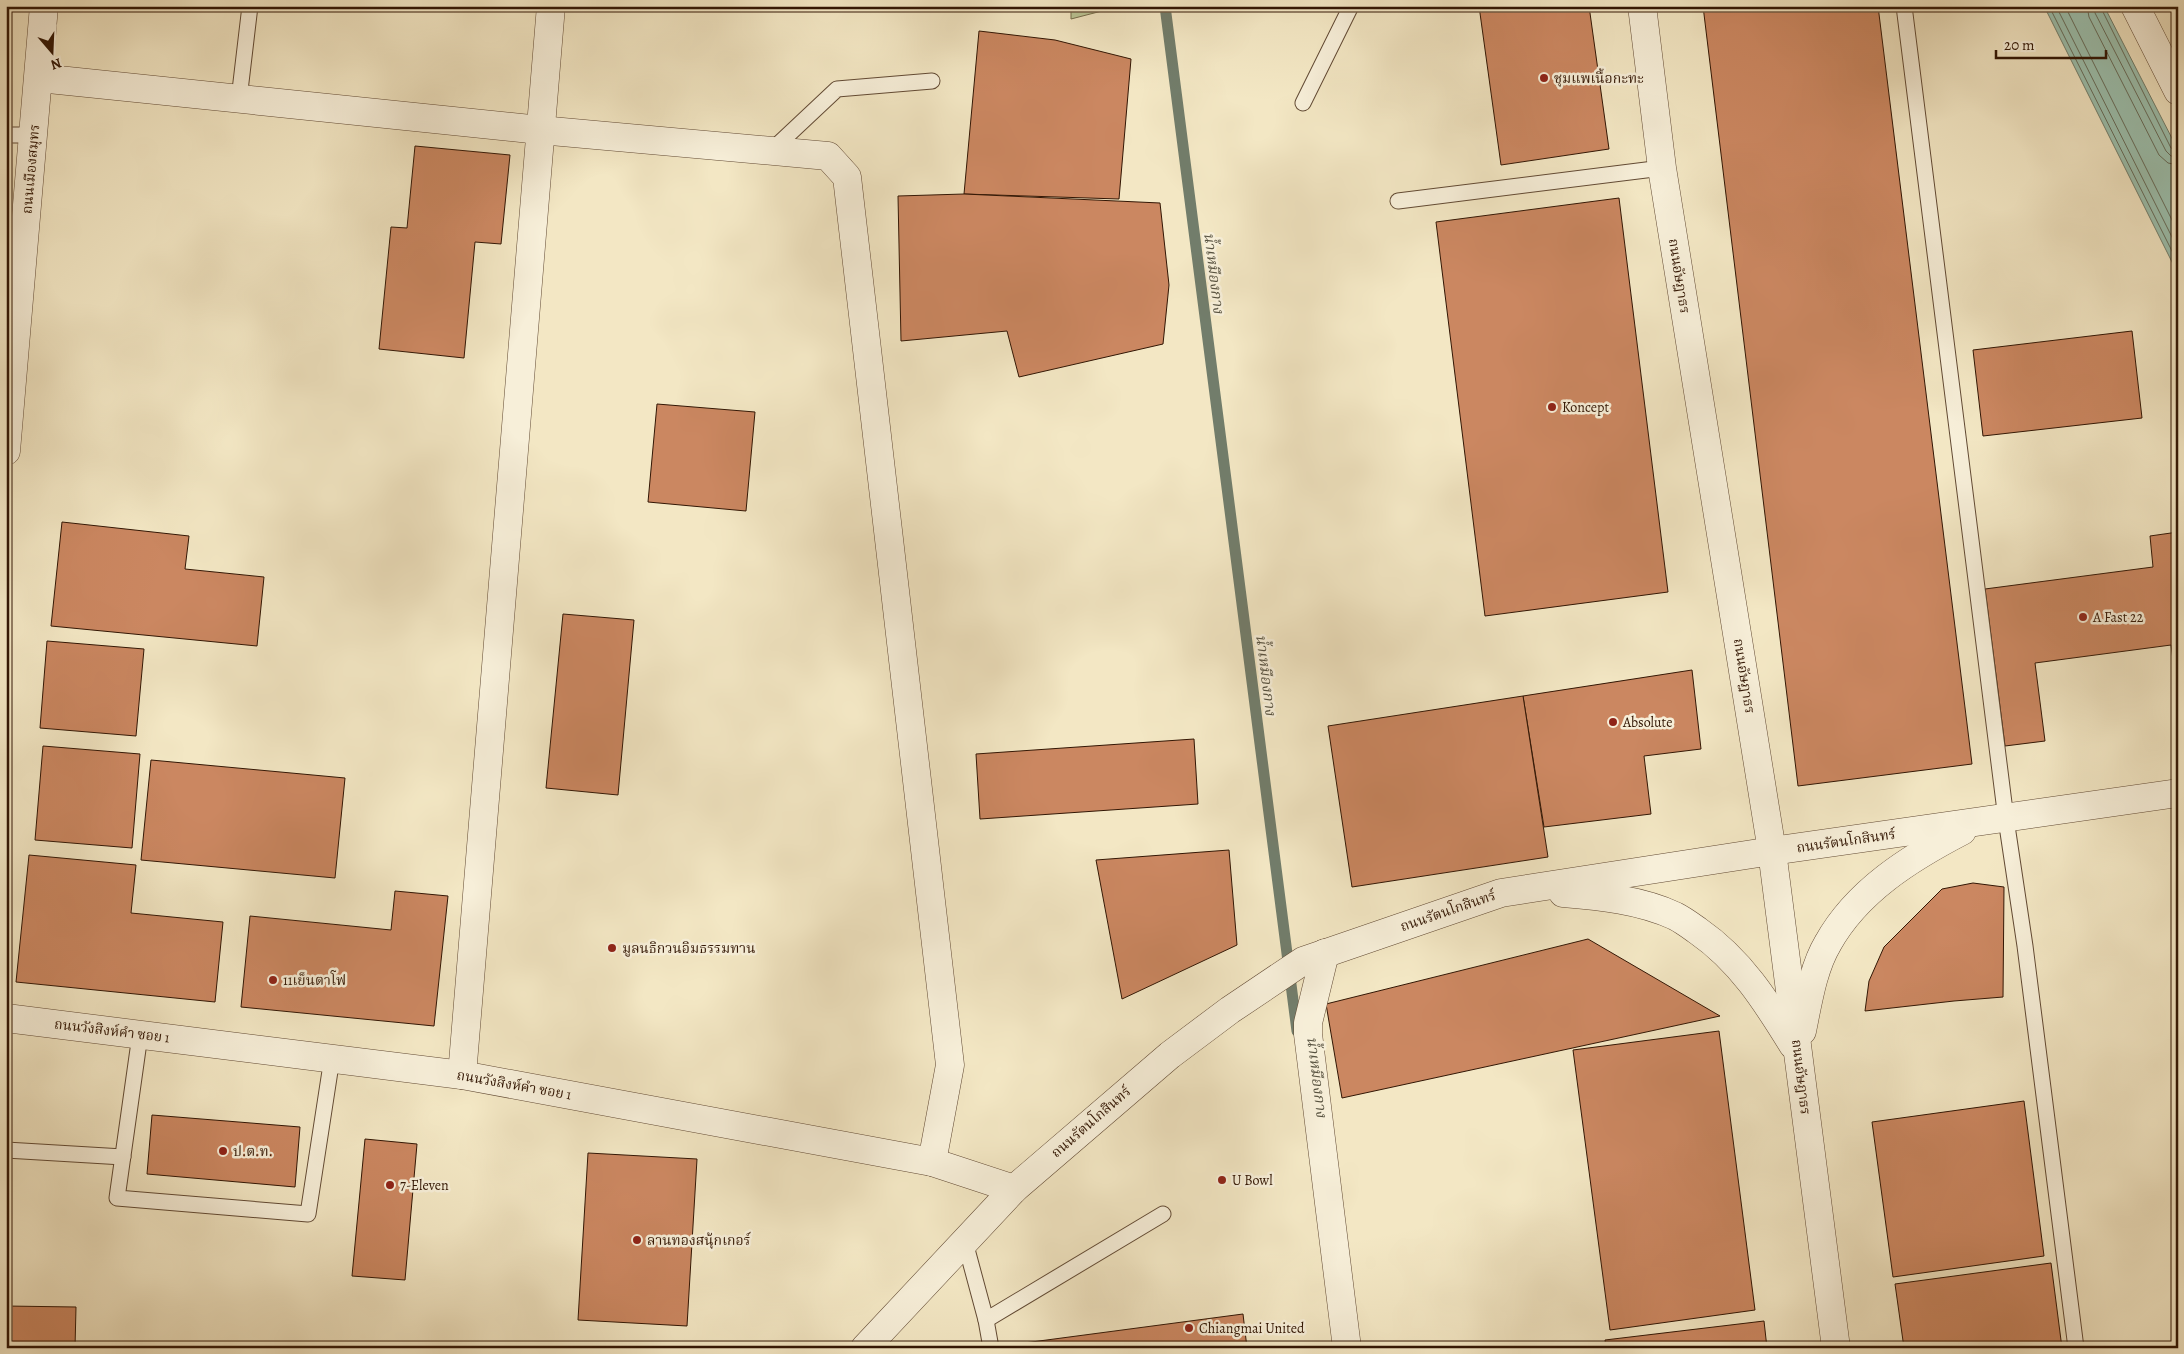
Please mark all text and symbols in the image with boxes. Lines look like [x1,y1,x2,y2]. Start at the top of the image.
north arrow [28,28,78,78]
scale bar [1996,28,2106,60]
text: 20 m [2004,35,2035,55]
text: N [48,53,64,74]
place label: ชุมแพเนื้อกะทะ [1554,68,1644,88]
marker: ชุมแพเนื้อกะทะ [1538,72,1550,84]
street label: ถนนเมืองสมุทร [18,123,44,215]
water label: น้ำเหมืองกาง [1199,231,1230,315]
street label: ถนนอัษฎาธร [1664,237,1694,315]
place label: Koncept [1562,398,1609,417]
marker: Koncept [1546,401,1558,413]
place label: A Fast 22 [2092,608,2144,627]
marker: A Fast 22 [2077,611,2089,623]
water label: น้ำเหมืองกาง [1251,633,1282,717]
street label: ถนนอัษฎาธร [1729,637,1759,715]
place label: Absolute [1622,713,1673,732]
marker: Absolute [1607,716,1619,728]
street label: ถนนรัตนโกสินทร์ [1795,824,1898,857]
street label: ถนนรัตนโกสินทร์ [1397,885,1499,936]
place label: มูลนธิกวนอิมธรรมทาน [622,939,755,958]
marker: มูลนธิกวนอิมธรรมทาน [606,942,618,954]
place label: 11เย็นตาโฟ [283,970,346,990]
marker: 11เย็นตาโฟ [267,974,279,986]
street label: ถนนวังสิงห์คำ ซอย 1 [53,1014,171,1048]
water label: น้ำเหมืองกาง [1302,1035,1333,1119]
street label: ถนนอัษฎาธร [1787,1038,1815,1116]
street label: ถนนวังสิงห์คำ ซอย 1 [455,1066,573,1104]
street label: ถนนรัตนโกสินทร์ [1046,1081,1136,1162]
place label: ป.ต.ท. [233,1142,273,1161]
marker: ป.ต.ท. [217,1145,229,1157]
place label: U Bowl [1232,1171,1273,1190]
marker: U Bowl [1216,1174,1228,1186]
place label: 7-Eleven [400,1176,449,1195]
marker: 7-Eleven [384,1179,396,1191]
place label: ลานทองสนุ้กเกอร์ [647,1231,751,1250]
marker: ลานทองสนุ้กเกอร์ [631,1234,643,1246]
place label: Chiangmai United [1199,1319,1305,1338]
marker: Chiangmai United [1183,1322,1195,1334]

